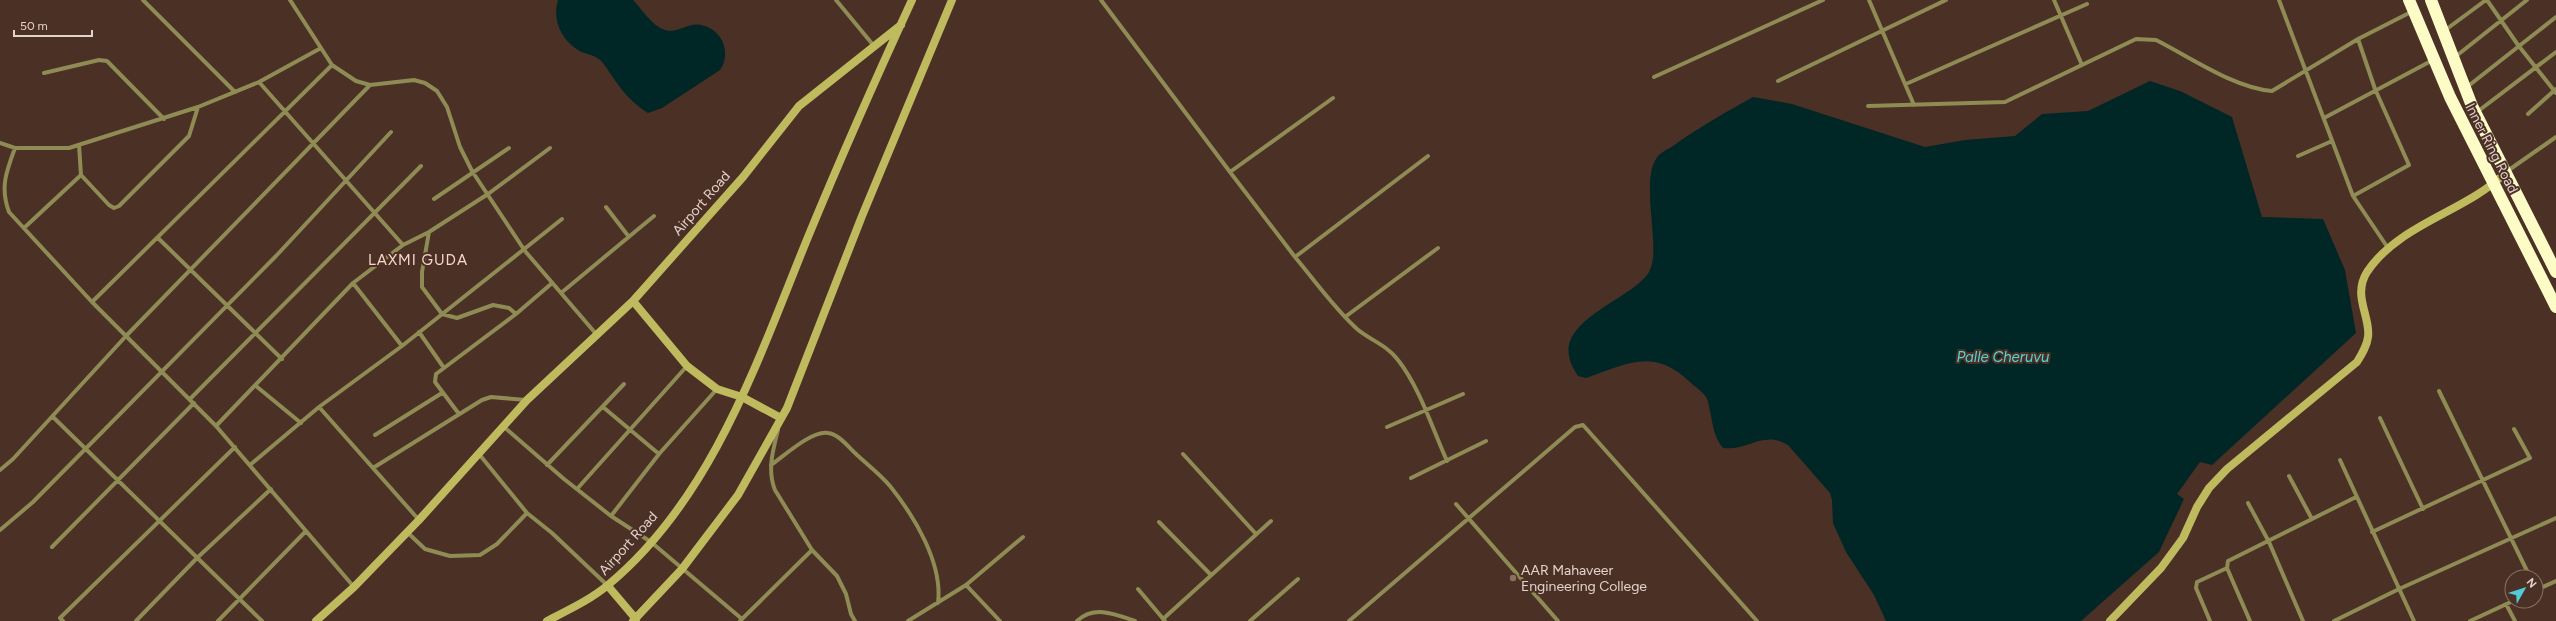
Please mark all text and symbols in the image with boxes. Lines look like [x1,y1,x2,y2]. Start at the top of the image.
scale bar [14,12,92,38]
text: 50 m [20,19,48,33]
street label: Inner Ring Road [2462,100,2522,196]
street label: Airport Road [669,168,734,239]
district label: LAXMI GUDA [368,251,468,269]
water label: Palle Cheruvu [1957,348,2049,366]
street label: Airport Road [595,508,661,579]
place label: AAR Mahaveer Engineering College [1521,562,1647,595]
north arrow [2504,569,2544,609]
marker: AAR Mahaveer Engineering College [1508,573,1518,583]
text: N [2524,576,2539,590]

